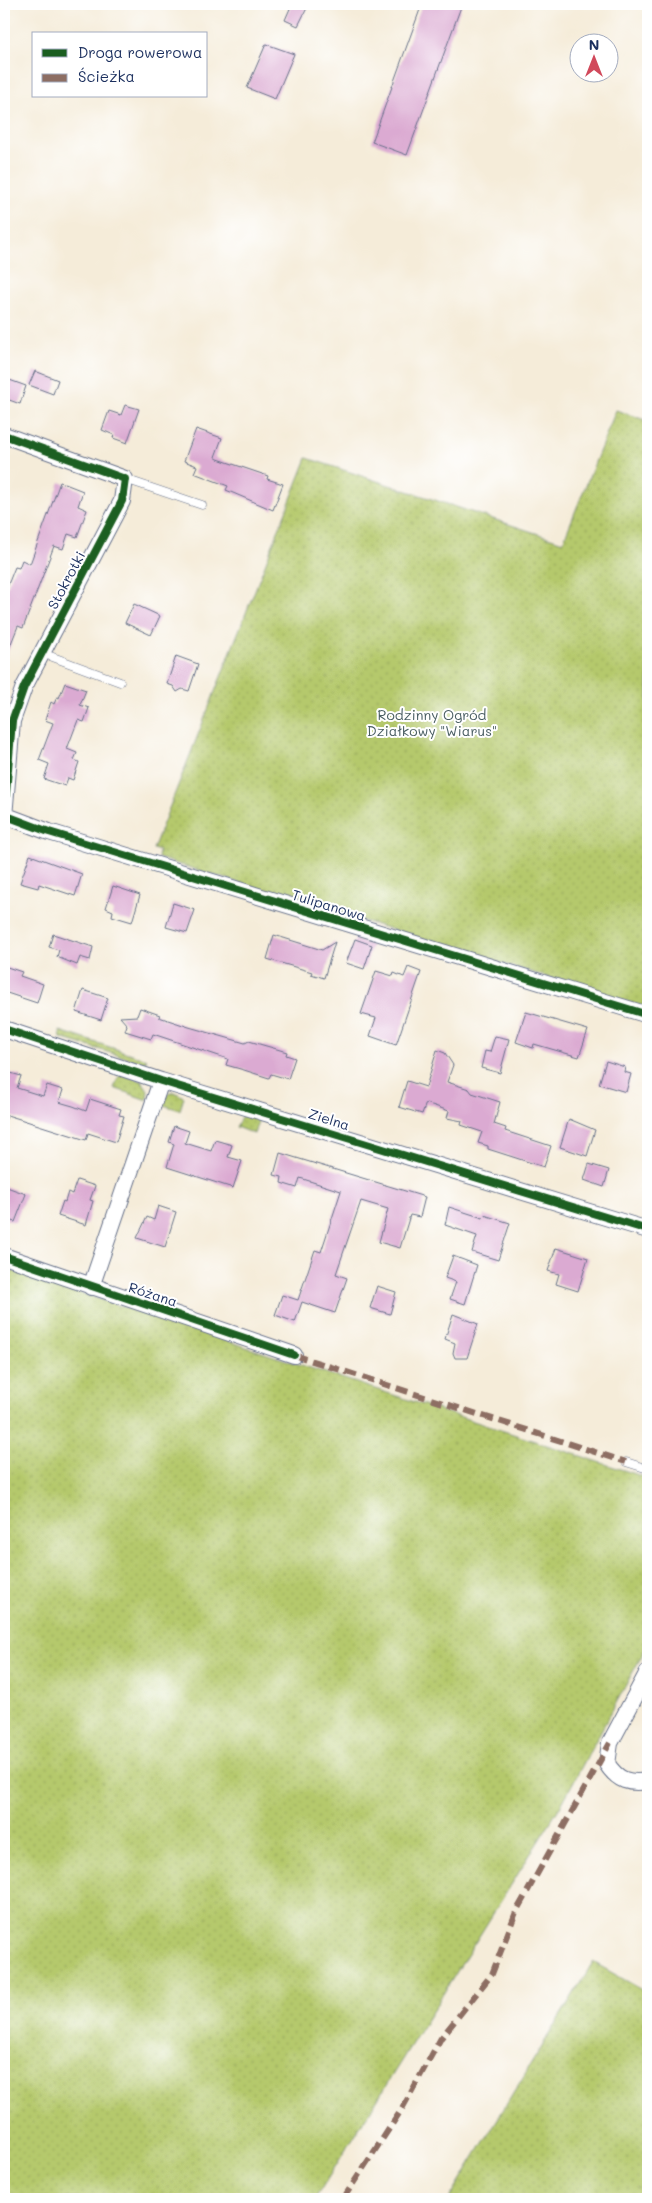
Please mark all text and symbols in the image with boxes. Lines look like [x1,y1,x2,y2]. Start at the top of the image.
legend [32,32,208,98]
north arrow [570,32,620,82]
text: N [589,35,599,54]
text: Droga rowerowa [78,42,202,62]
text: Ścieżka [78,66,135,86]
street label: Stokrotki [43,548,89,612]
park label: Rodzinny Ogród Działkowy "Wiarus" [367,705,497,740]
street label: Tulipanowa [290,885,368,925]
street label: Zielna [306,1104,352,1134]
street label: Różana [126,1277,180,1311]

